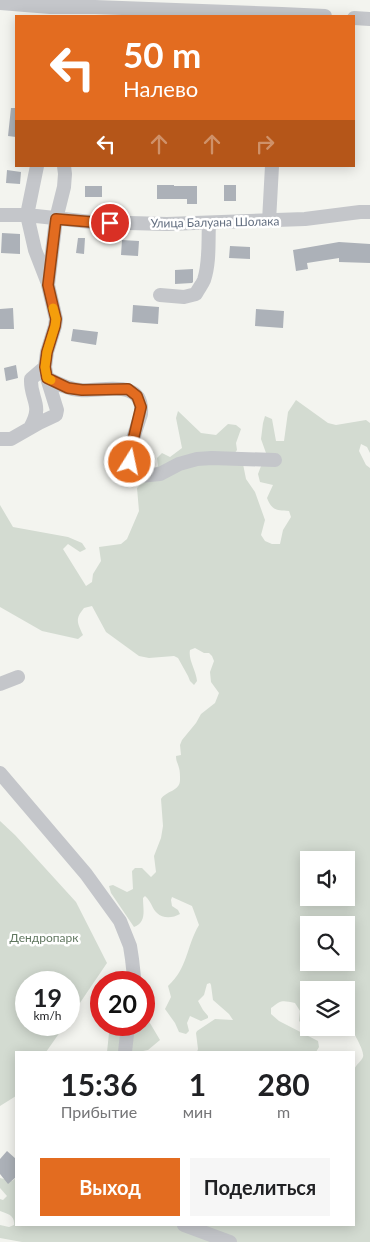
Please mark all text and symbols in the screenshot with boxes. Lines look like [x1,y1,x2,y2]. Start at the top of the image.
text: 50 m [123,33,201,75]
icon: left [40,35,105,100]
text: Налево [123,75,198,102]
icon: left [92,130,120,158]
icon: ahead [145,130,173,158]
icon: ahead [198,130,226,158]
icon: right [251,130,279,158]
pin [89,202,131,244]
icon: arrive [96,209,124,237]
street label: Улица Балуана Шолака [150,213,280,231]
position arrow [103,435,155,487]
map controls [300,851,355,1036]
button: sound [300,851,355,906]
button: search [300,916,355,971]
park label: Дендропарк [10,930,79,945]
speed limit sign: 20 [90,971,155,1036]
button: layers [300,981,355,1036]
text: 19 [33,982,62,1012]
text: km/h [33,1008,62,1023]
text: 15:36 [60,1066,138,1102]
text: 1 [189,1066,206,1102]
text: 280 [258,1066,310,1102]
text: Прибытие [61,1102,137,1121]
text: мин [183,1102,212,1121]
text: m [277,1102,290,1121]
button: Выход [40,1158,180,1216]
button: Поделиться [190,1158,330,1216]

